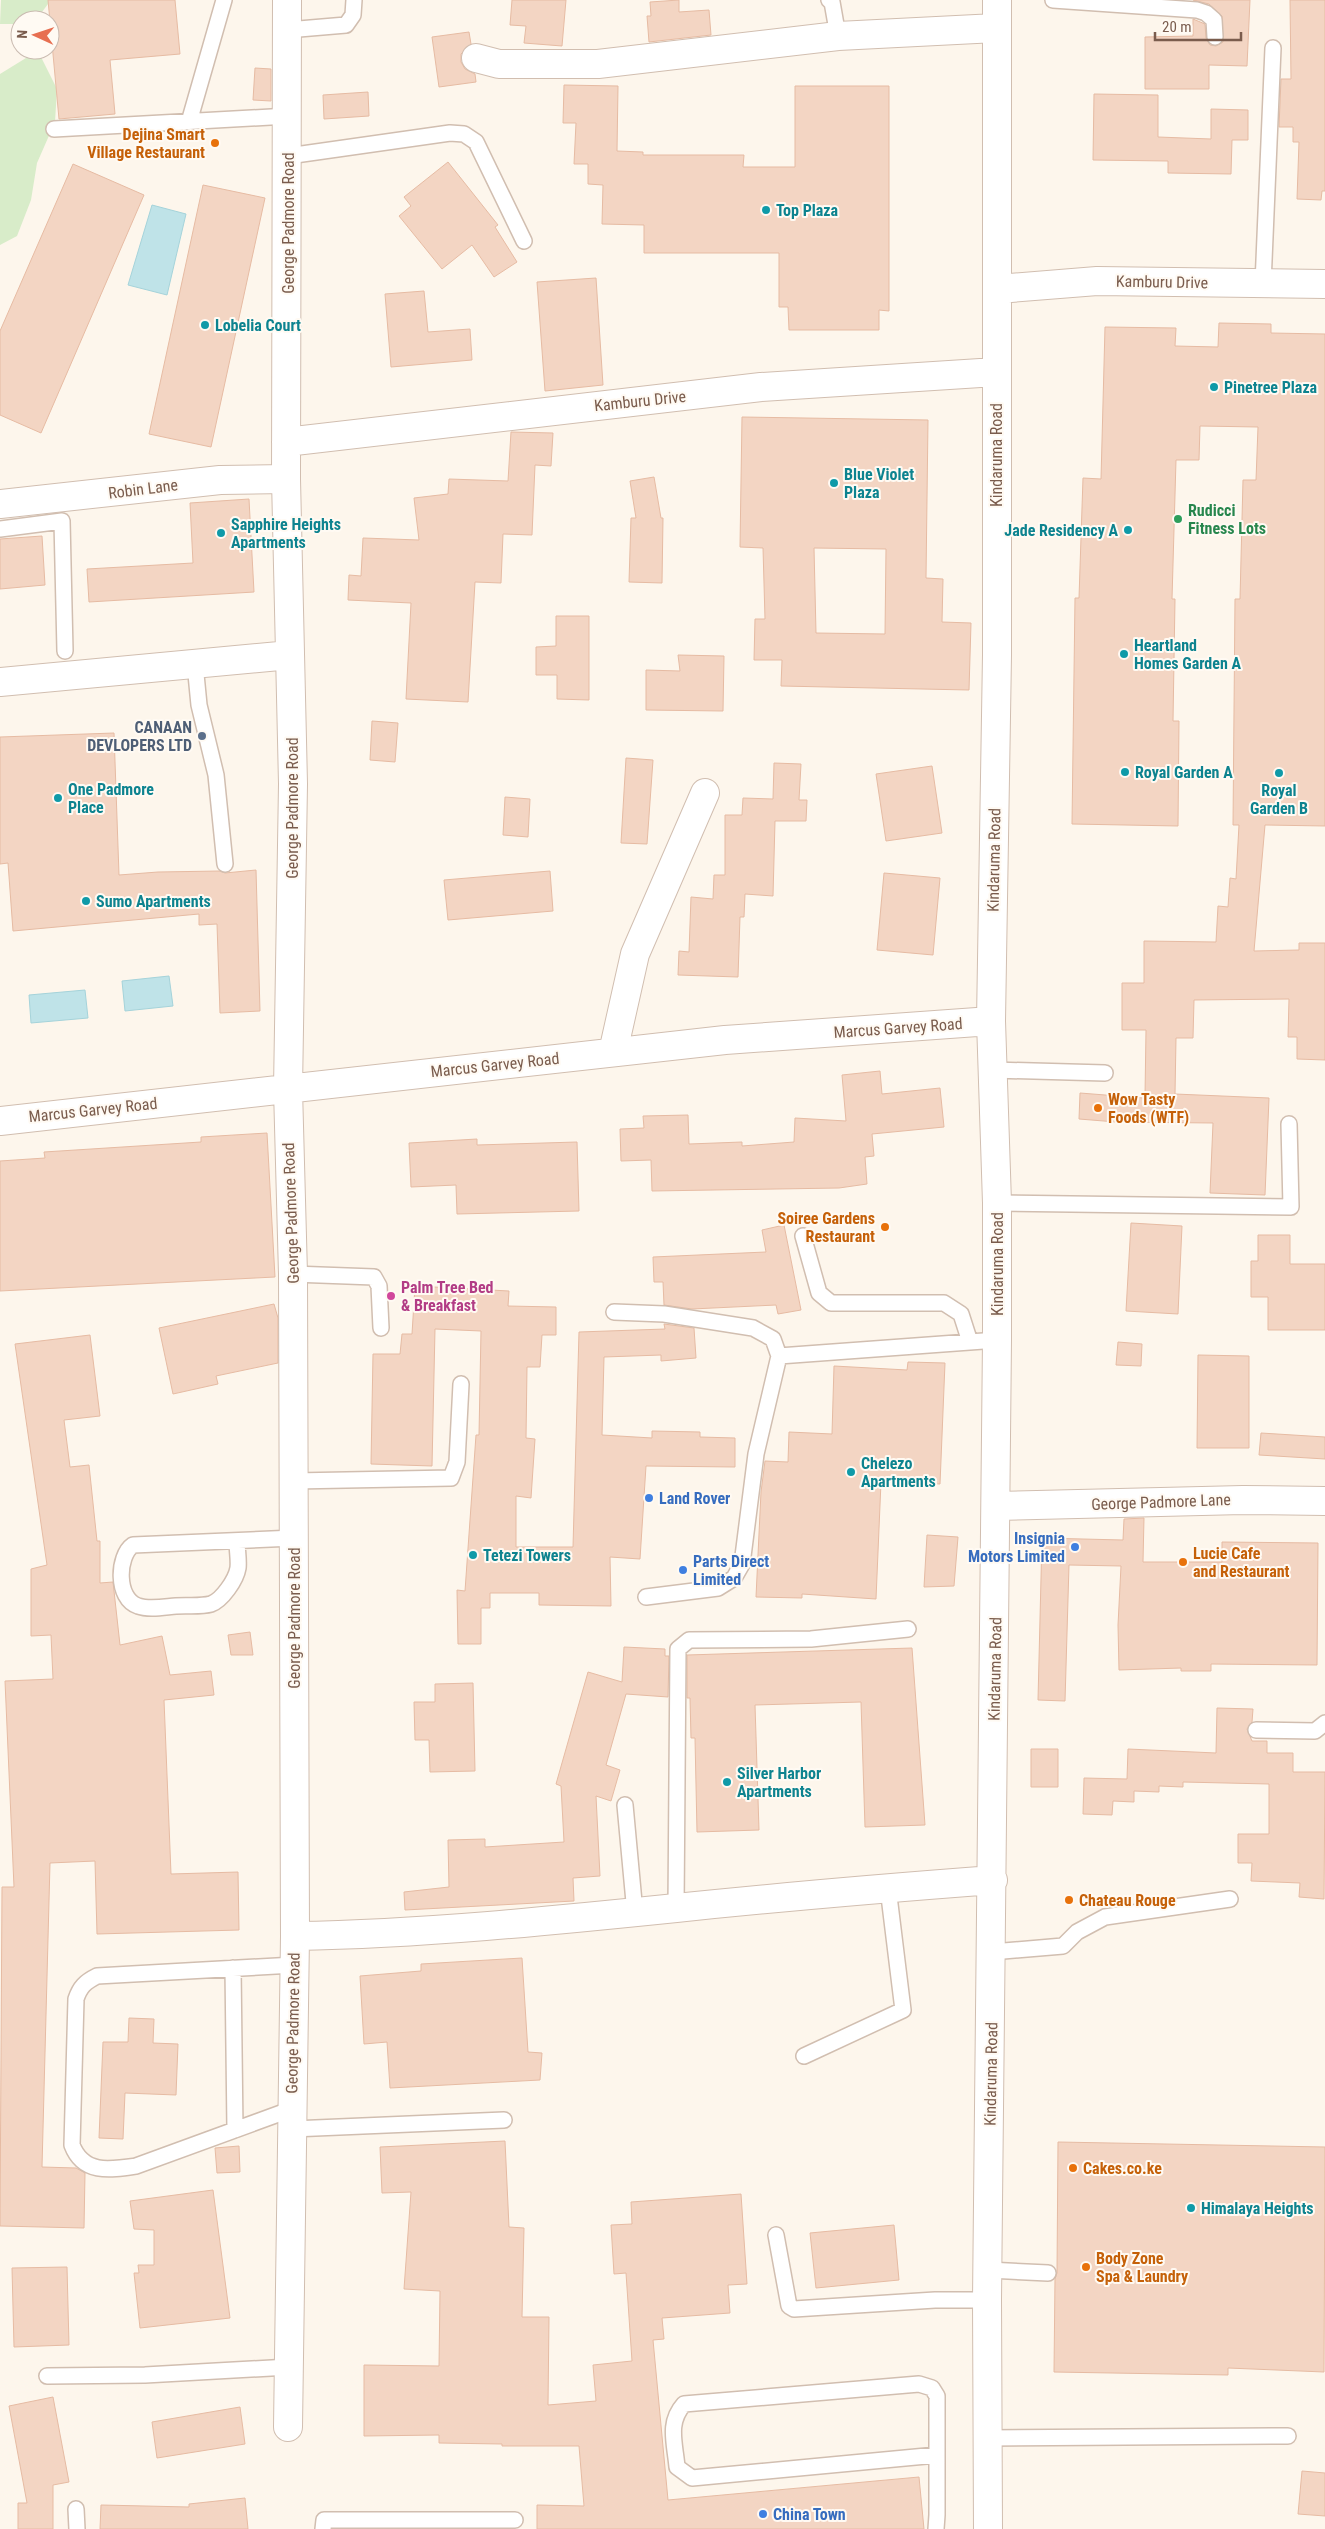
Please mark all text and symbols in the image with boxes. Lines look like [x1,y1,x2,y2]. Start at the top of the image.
north arrow [10,10,60,60]
scale bar [1155,10,1241,42]
text: 20 m [1162,18,1192,36]
text: N [14,30,30,39]
place label: Dejina Smart Village Restaurant [87,125,205,162]
marker: Dejina Smart Village Restaurant [209,137,221,149]
street label: George Padmore Road [279,152,298,294]
place label: Top Plaza [776,201,839,220]
marker: Top Plaza [760,204,772,216]
street label: Kamburu Drive [1116,272,1208,292]
place label: Lobelia Court [215,316,301,335]
marker: Lobelia Court [199,319,211,331]
place label: Pinetree Plaza [1224,378,1318,397]
marker: Pinetree Plaza [1208,381,1220,393]
street label: Kamburu Drive [593,387,687,415]
street label: Kindaruma Road [987,403,1006,507]
place label: Blue Violet Plaza [844,465,914,502]
street label: Robin Lane [107,475,179,503]
marker: Blue Violet Plaza [828,477,840,489]
place label: Rudicci Fitness Lots [1188,501,1266,538]
marker: Rudicci Fitness Lots [1172,513,1184,525]
place label: Sapphire Heights Apartments [231,515,341,552]
place label: Jade Residency A [1004,521,1118,540]
marker: Jade Residency A [1122,524,1134,536]
marker: Sapphire Heights Apartments [215,527,227,539]
place label: Heartland Homes Garden A [1134,636,1241,673]
marker: Heartland Homes Garden A [1118,648,1130,660]
place label: CANAAN DEVLOPERS LTD [87,718,192,755]
marker: CANAAN DEVLOPERS LTD [196,730,208,742]
street label: George Padmore Road [283,737,302,879]
place label: Royal Garden A [1135,763,1233,782]
marker: Royal Garden A [1119,766,1131,778]
marker: Royal Garden B [1273,767,1285,779]
place label: One Padmore Place [68,780,154,817]
place label: Royal Garden B [1250,781,1308,818]
marker: One Padmore Place [52,792,64,804]
street label: Kindaruma Road [984,808,1004,912]
place label: Sumo Apartments [96,892,211,911]
marker: Sumo Apartments [80,895,92,907]
street label: Marcus Garvey Road [833,1014,963,1042]
street label: Marcus Garvey Road [430,1049,560,1081]
place label: Wow Tasty Foods (WTF) [1108,1090,1189,1127]
street label: Marcus Garvey Road [28,1094,158,1126]
marker: Wow Tasty Foods (WTF) [1092,1102,1104,1114]
street label: George Padmore Road [279,1142,303,1284]
place label: Soiree Gardens Restaurant [777,1209,875,1246]
street label: Kindaruma Road [988,1212,1007,1316]
marker: Soiree Gardens Restaurant [879,1221,891,1233]
place label: Palm Tree Bed & Breakfast [401,1278,494,1315]
marker: Palm Tree Bed & Breakfast [385,1290,397,1302]
place label: Chelezo Apartments [861,1454,936,1491]
marker: Chelezo Apartments [845,1466,857,1478]
place label: Land Rover [659,1489,730,1508]
street label: George Padmore Lane [1091,1490,1231,1514]
marker: Land Rover [643,1492,655,1504]
place label: Insignia Motors Limited [968,1529,1065,1566]
marker: Insignia Motors Limited [1069,1541,1081,1553]
place label: Lucie Cafe and Restaurant [1193,1544,1290,1581]
place label: Tetezi Towers [483,1546,571,1565]
street label: George Padmore Road [285,1547,304,1689]
marker: Tetezi Towers [467,1549,479,1561]
place label: Parts Direct Limited [693,1552,769,1589]
marker: Lucie Cafe and Restaurant [1177,1556,1189,1568]
marker: Parts Direct Limited [677,1564,689,1576]
street label: Kindaruma Road [985,1617,1005,1721]
place label: Silver Harbor Apartments [737,1764,821,1801]
marker: Silver Harbor Apartments [721,1776,733,1788]
place label: Chateau Rouge [1079,1891,1176,1910]
marker: Chateau Rouge [1063,1894,1075,1906]
street label: George Padmore Road [282,1952,304,2094]
street label: Kindaruma Road [981,2022,1001,2126]
place label: Cakes.co.ke [1083,2159,1162,2178]
marker: Cakes.co.ke [1067,2162,1079,2174]
place label: Himalaya Heights [1201,2199,1314,2218]
marker: Himalaya Heights [1185,2202,1197,2214]
place label: Body Zone Spa & Laundry [1096,2249,1188,2286]
marker: Body Zone Spa & Laundry [1080,2261,1092,2273]
place label: China Town [773,2505,846,2524]
marker: China Town [757,2508,769,2520]

